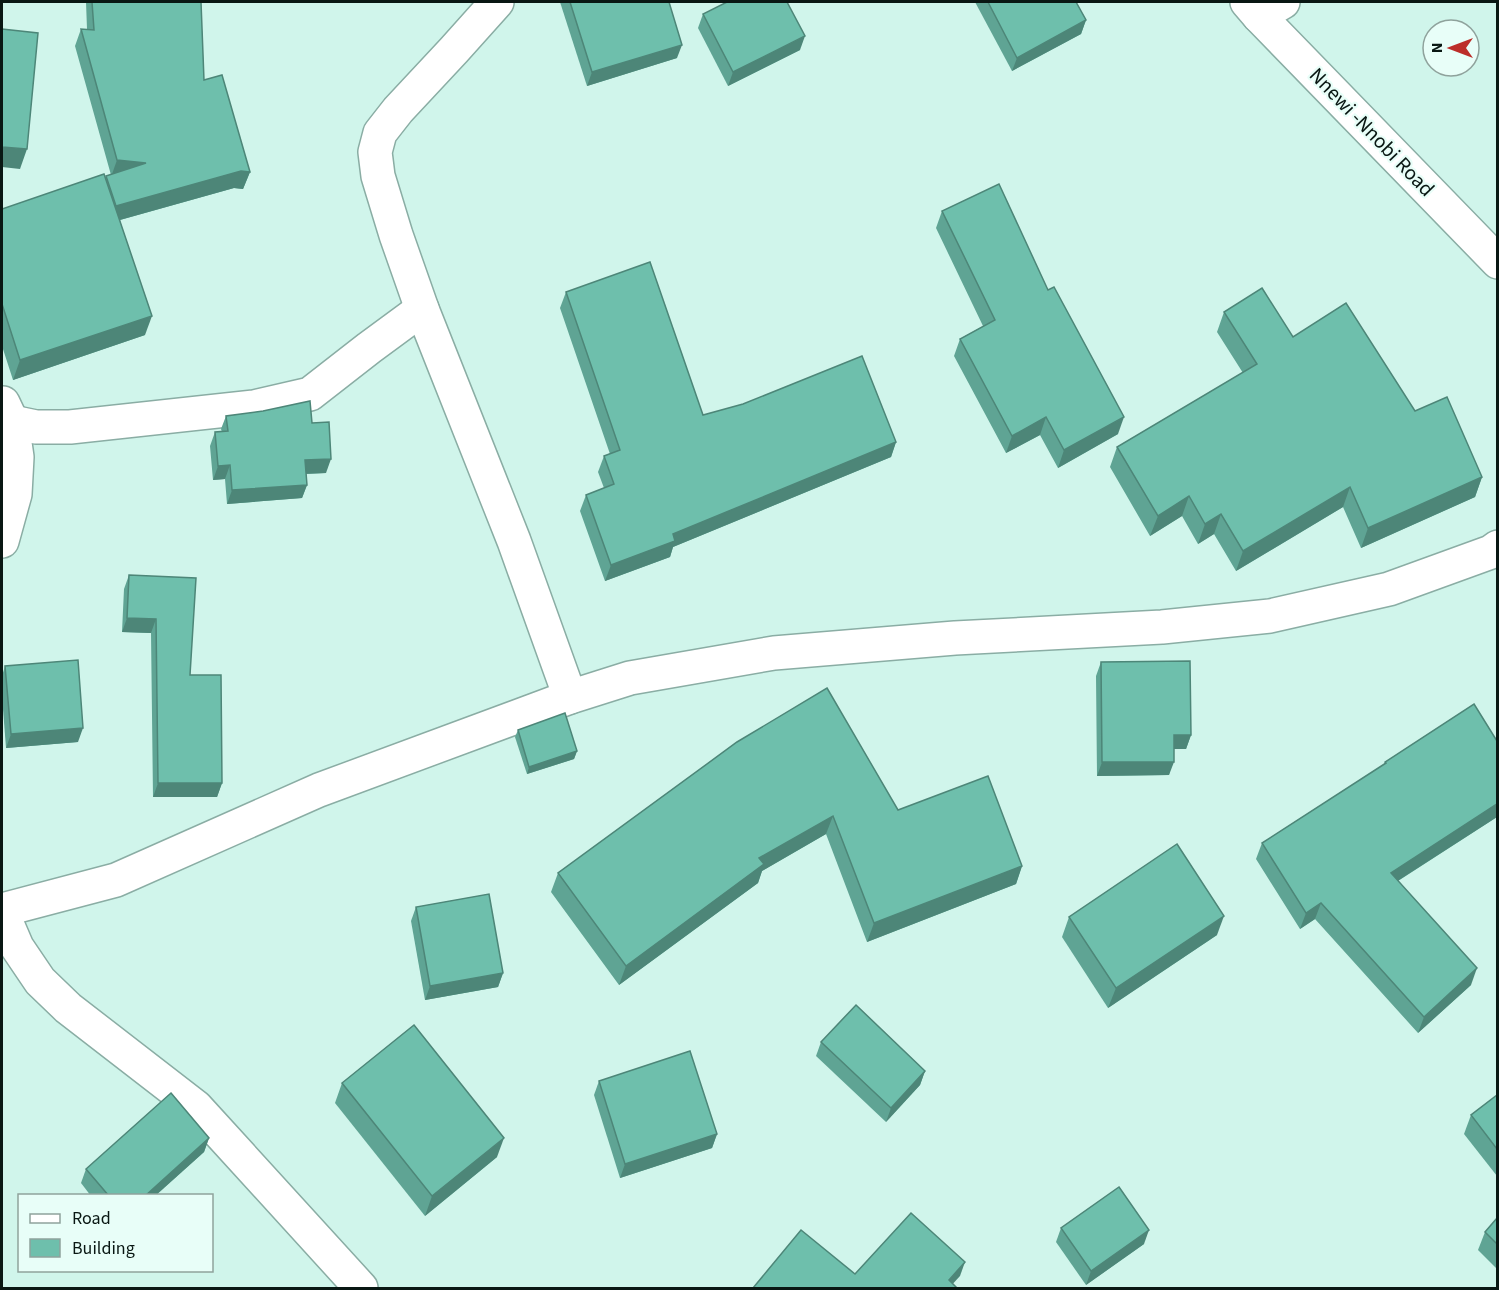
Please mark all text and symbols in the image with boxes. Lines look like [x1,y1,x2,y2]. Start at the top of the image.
north arrow [1421,18,1481,78]
text: N [1426,43,1448,53]
street label: Nnewi -Nnobi Road [1302,61,1442,203]
legend [18,1194,213,1272]
text: Road [72,1206,111,1231]
text: Building [72,1236,135,1261]

